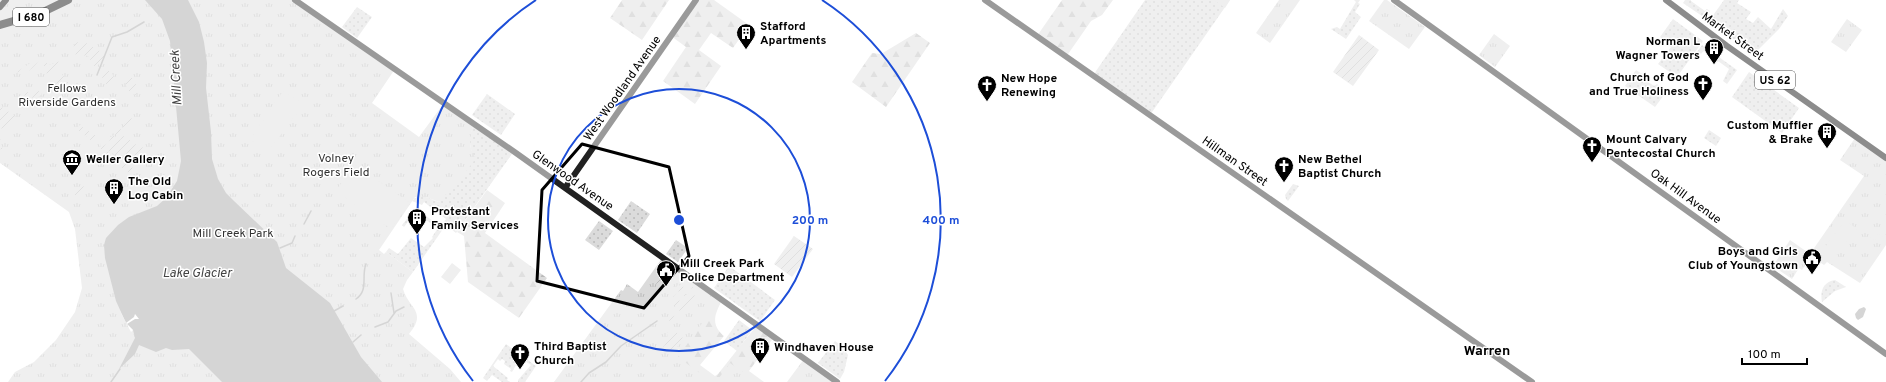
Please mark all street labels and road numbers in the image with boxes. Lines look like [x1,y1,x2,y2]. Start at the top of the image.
road number: I 680 [13,8,49,26]
street label: Market Street [1698,9,1767,65]
street label: West Woodland Avenue [580,33,665,144]
road number: US 62 [1755,71,1795,89]
street label: Hillman Street [1198,133,1271,190]
street label: Glenwood Avenue [528,147,616,215]
street label: Oak Hill Avenue [1647,166,1724,228]

